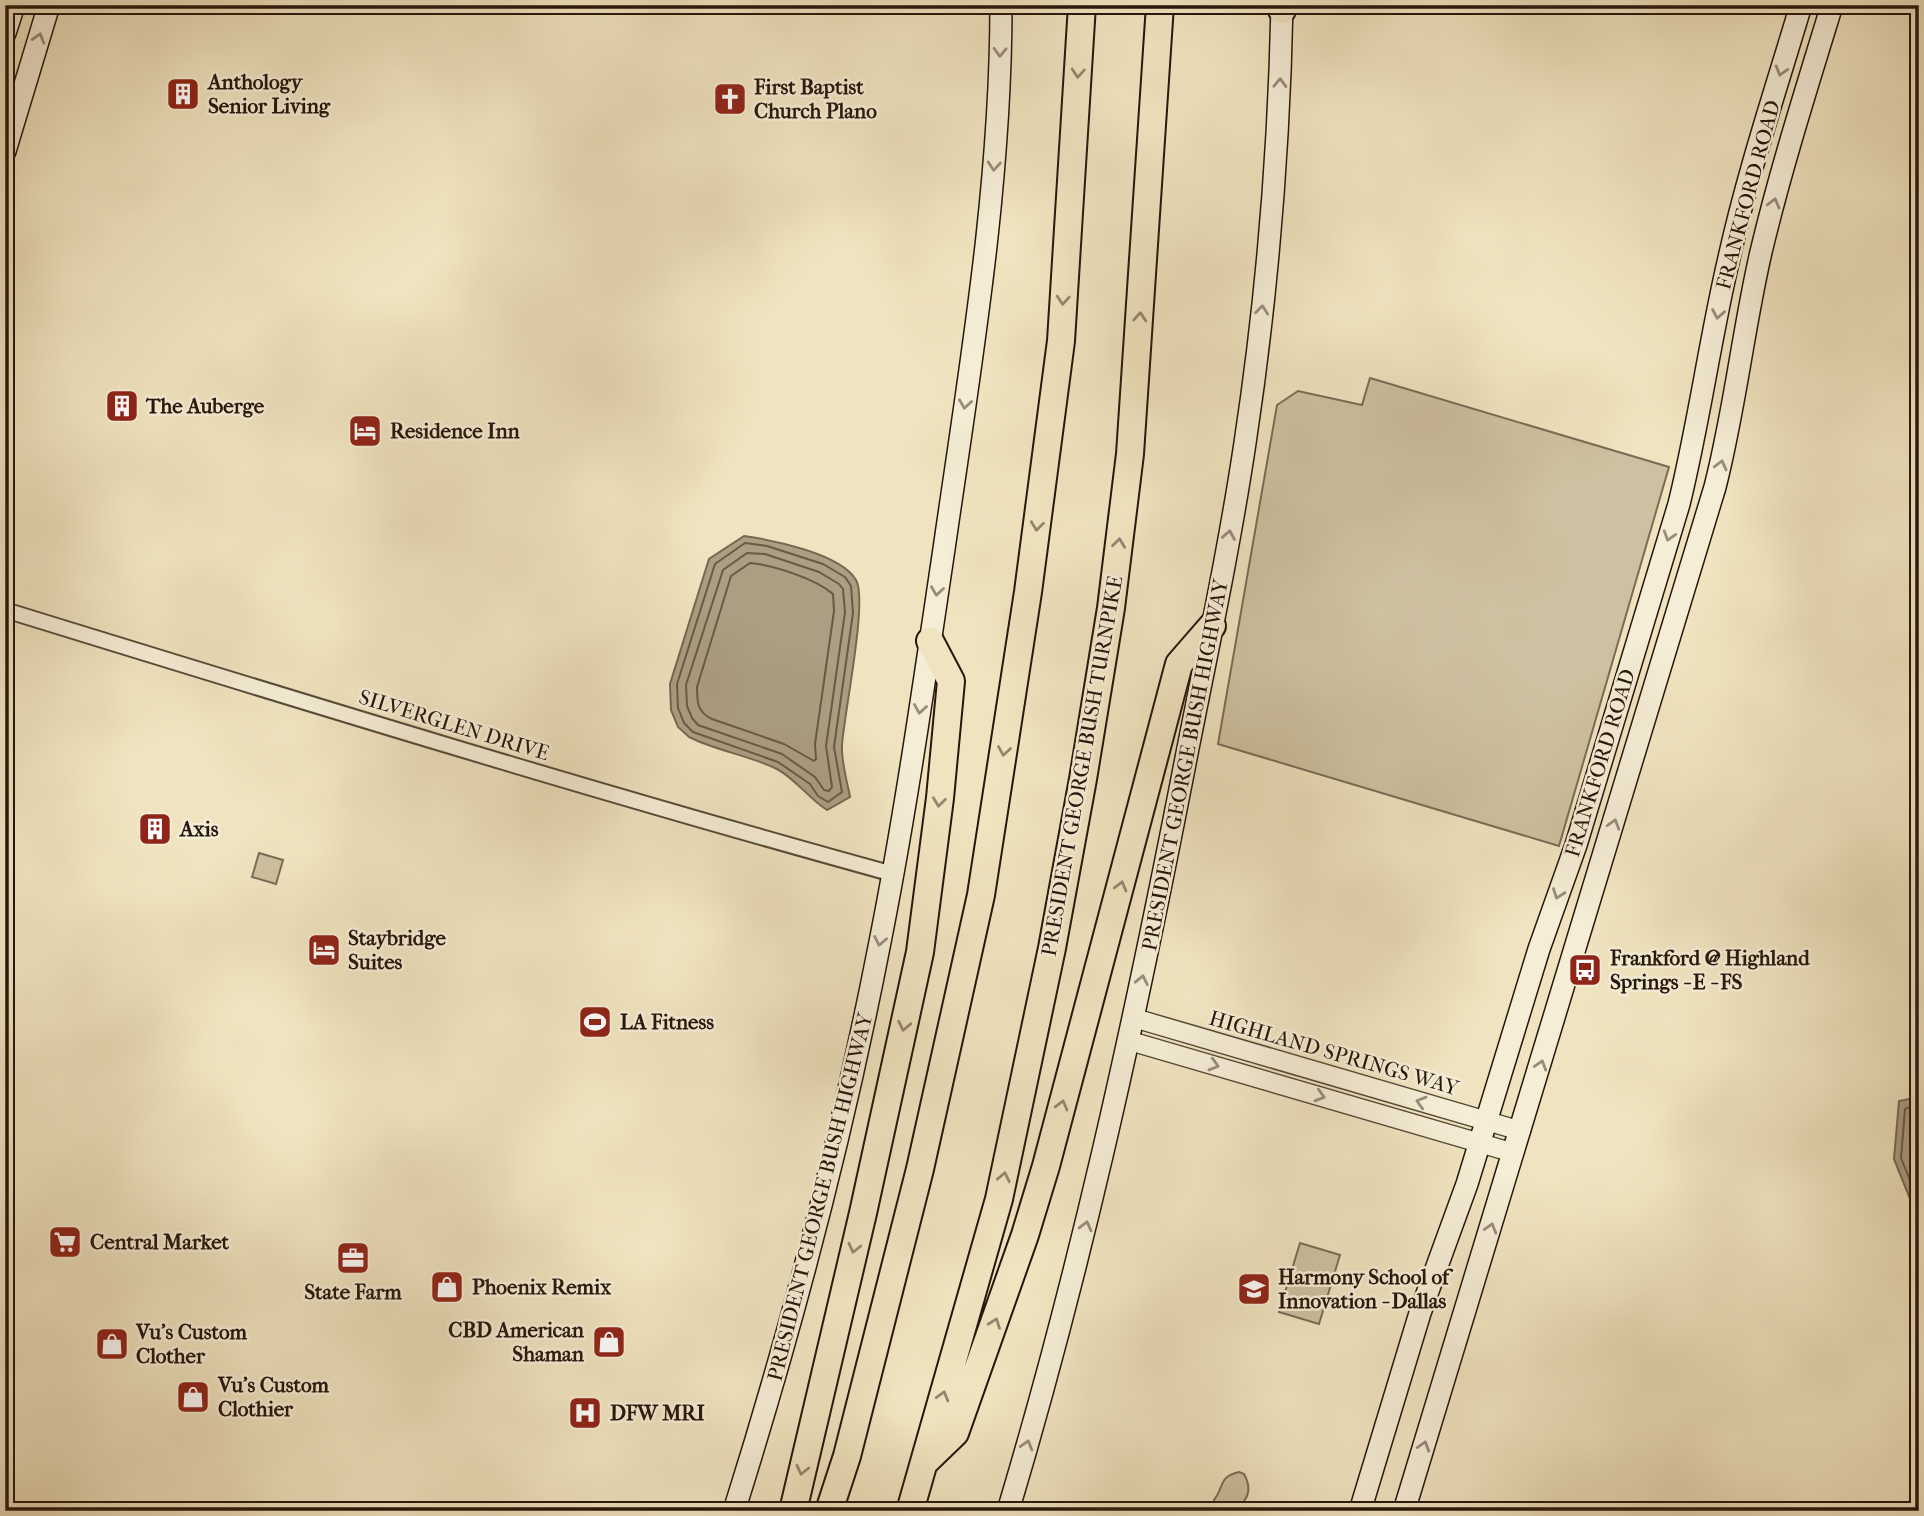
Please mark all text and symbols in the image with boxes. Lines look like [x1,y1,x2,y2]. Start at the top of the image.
one-way arrow [30,32,45,44]
one-way arrow [992,46,1007,57]
one-way arrow [1775,64,1789,76]
one-way arrow [1071,68,1086,79]
place label: Anthology Senior Living [206,70,331,118]
building icon: Anthology Senior Living [164,75,202,113]
place label: First Baptist Church Plano [753,75,877,123]
one-way arrow [1272,77,1287,88]
church icon: First Baptist Church Plano [711,80,749,118]
street label: FRANKFORD ROAD [1711,98,1785,292]
one-way arrow [987,161,1002,172]
one-way arrow [1766,198,1780,210]
one-way arrow [1056,295,1071,306]
one-way arrow [1255,304,1270,316]
one-way arrow [1711,308,1726,320]
one-way arrow [1133,311,1148,322]
building icon: The Auberge [103,387,141,425]
place label: The Auberge [145,394,265,418]
one-way arrow [958,398,973,410]
hotel icon: Residence Inn [346,412,384,450]
place label: Residence Inn [390,419,521,443]
one-way arrow [1713,459,1727,471]
one-way arrow [1029,520,1044,532]
one-way arrow [1221,529,1236,541]
one-way arrow [1662,530,1677,542]
one-way arrow [1112,538,1127,549]
street label: PRESIDENT GEORGE BUSH TURNPIKE [1037,574,1127,958]
street label: PRESIDENT GEORGE BUSH HIGHWAY [1137,576,1233,953]
one-way arrow [930,586,945,597]
street label: FRANKFORD ROAD [1560,666,1640,860]
street label: SILVERGLEN DRIVE [356,685,552,765]
one-way arrow [912,703,927,715]
one-way arrow [996,745,1011,757]
one-way arrow [932,796,947,808]
building icon: Axis [136,810,174,848]
place label: Axis [178,817,219,841]
one-way arrow [1606,819,1621,831]
one-way arrow [1112,880,1127,892]
one-way arrow [1553,888,1567,900]
place label: Staybridge Suites [348,926,446,974]
hotel icon: Staybridge Suites [305,931,343,969]
one-way arrow [874,935,889,947]
place label: Frankford @ Highland Springs - E - FS [1609,946,1810,994]
bus stop icon: Frankford @ Highland Springs - E - FS [1566,951,1604,989]
one-way arrow [1134,974,1149,986]
sports icon: LA Fitness [576,1003,614,1041]
street label: HIGHLAND SPRINGS WAY [1206,1006,1462,1100]
place label: LA Fitness [620,1010,714,1034]
street label: PRESIDENT GEORGE BUSH HIGHWAY [763,1010,878,1383]
one-way arrow [897,1020,912,1032]
one-way arrow [1208,1057,1220,1072]
one-way arrow [1533,1060,1548,1072]
one-way arrow [1314,1088,1326,1103]
one-way arrow [1415,1096,1427,1111]
one-way arrow [1054,1100,1068,1112]
one-way arrow [995,1171,1010,1183]
one-way arrow [1078,1220,1092,1232]
one-way arrow [1483,1222,1498,1234]
supermarket icon: Central Market [46,1223,84,1261]
place label: Central Market [90,1230,230,1254]
office icon: State Farm [334,1239,372,1277]
one-way arrow [848,1242,863,1254]
place label: Harmony School of Innovation - Dallas [1278,1265,1454,1313]
shop icon: Phoenix Remix [428,1268,466,1306]
school or university icon: Harmony School of Innovation - Dallas [1235,1270,1273,1308]
place label: Phoenix Remix [472,1275,612,1299]
place label: State Farm [304,1280,402,1304]
one-way arrow [987,1317,1001,1329]
place label: CBD American Shaman [448,1318,585,1366]
place label: Vu's Custom Clother [135,1320,248,1368]
shop icon: CBD American Shaman [590,1323,628,1361]
shop icon: Vu's Custom Clother [93,1325,131,1363]
place label: Vu's Custom Clothier [217,1373,330,1421]
shop icon: Vu's Custom Clothier [174,1378,212,1416]
one-way arrow [935,1390,950,1402]
hospital icon: DFW MRI [566,1394,604,1432]
place label: DFW MRI [610,1401,706,1425]
one-way arrow [1019,1439,1034,1451]
one-way arrow [1416,1440,1431,1452]
one-way arrow [796,1464,811,1476]

